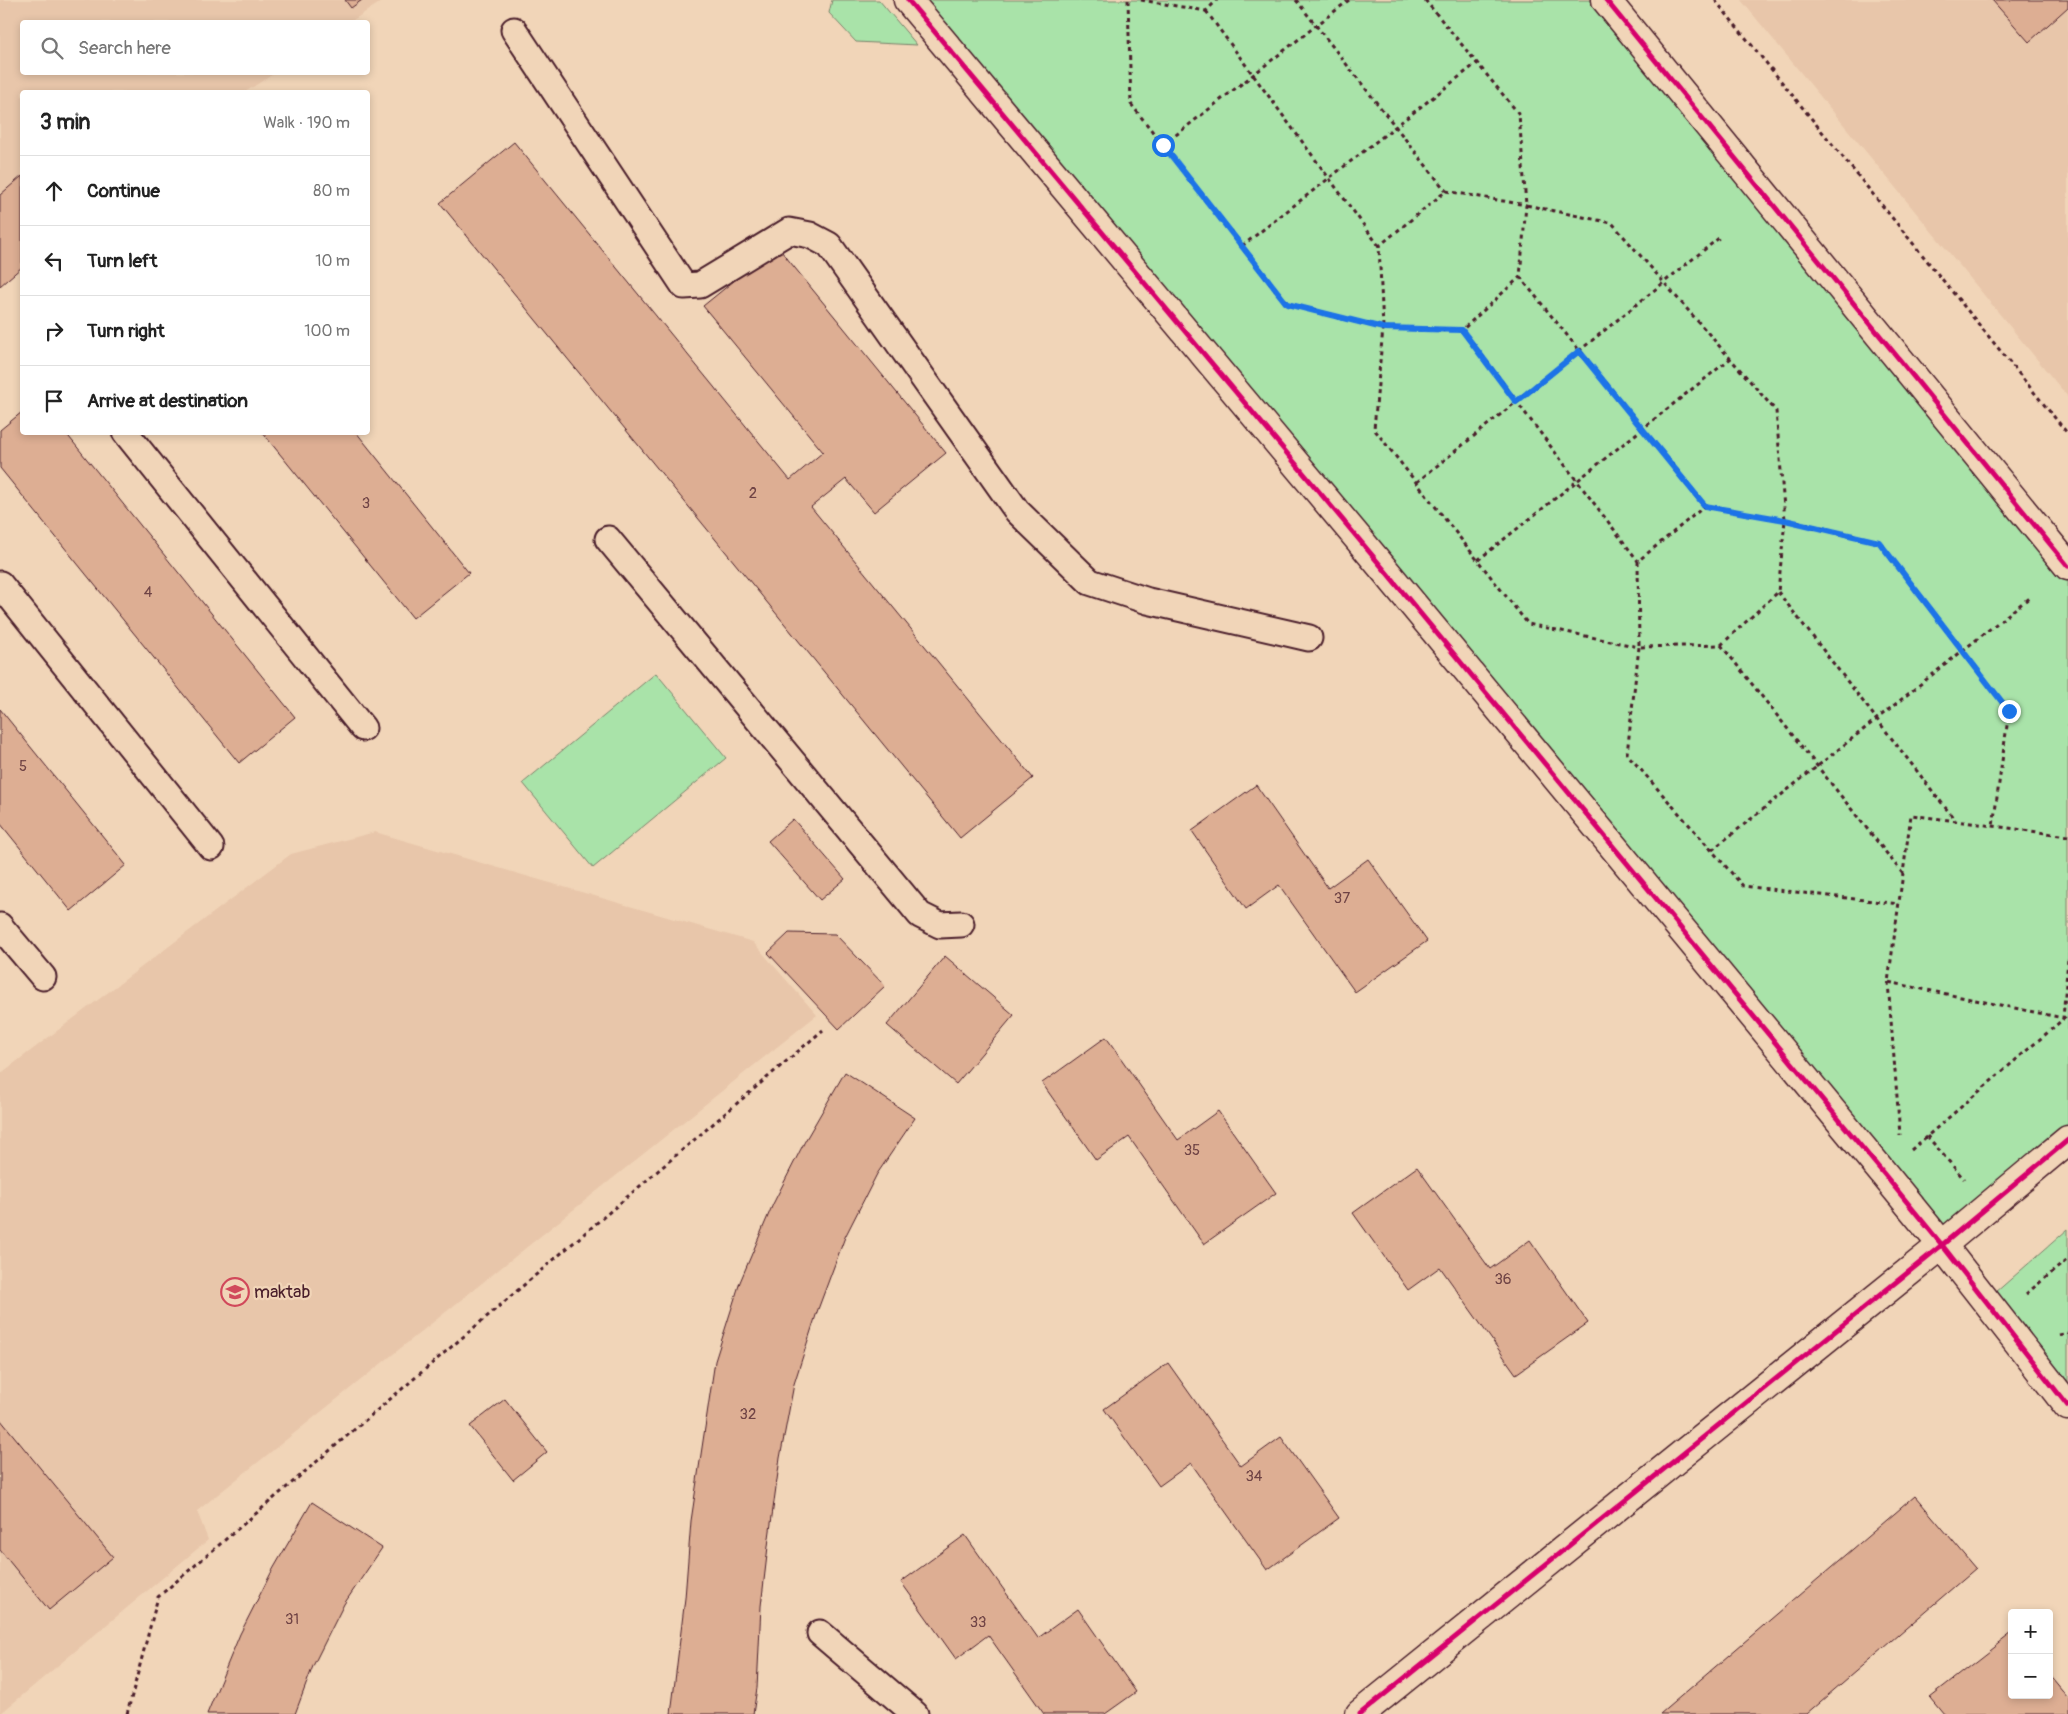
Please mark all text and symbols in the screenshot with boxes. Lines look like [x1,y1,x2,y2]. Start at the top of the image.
search box [20,20,370,75]
icon: search [38,34,66,62]
text: Search here [78,36,171,60]
text: 3 min [40,109,90,136]
text: Walk · 190 m [263,113,350,133]
route start [1152,134,1175,157]
icon: ahead [40,177,68,205]
text: Continue [87,179,160,203]
text: 80 m [313,181,350,201]
icon: left [40,247,68,275]
text: Turn left [87,249,157,273]
text: 10 m [315,251,350,271]
icon: right [40,317,68,345]
text: Turn right [87,319,165,343]
text: 100 m [304,321,350,341]
icon: arrive [40,387,68,415]
text: Arrive at destination [87,389,248,413]
house number: 2 [749,484,757,503]
house number: 3 [362,494,370,513]
house number: 4 [144,583,153,602]
route end [1998,700,2021,723]
house number: 5 [19,757,27,776]
house number: 37 [1334,889,1350,908]
house number: 35 [1184,1141,1200,1160]
house number: 36 [1494,1270,1512,1289]
school or university icon: maktab [220,1277,250,1307]
place label: maktab [254,1281,310,1304]
house number: 32 [740,1405,756,1424]
house number: 34 [1245,1467,1263,1486]
map controls [2008,1609,2053,1699]
button: + [2008,1609,2053,1654]
house number: 31 [285,1610,299,1629]
house number: 33 [970,1613,986,1632]
button: − [2008,1654,2053,1699]

